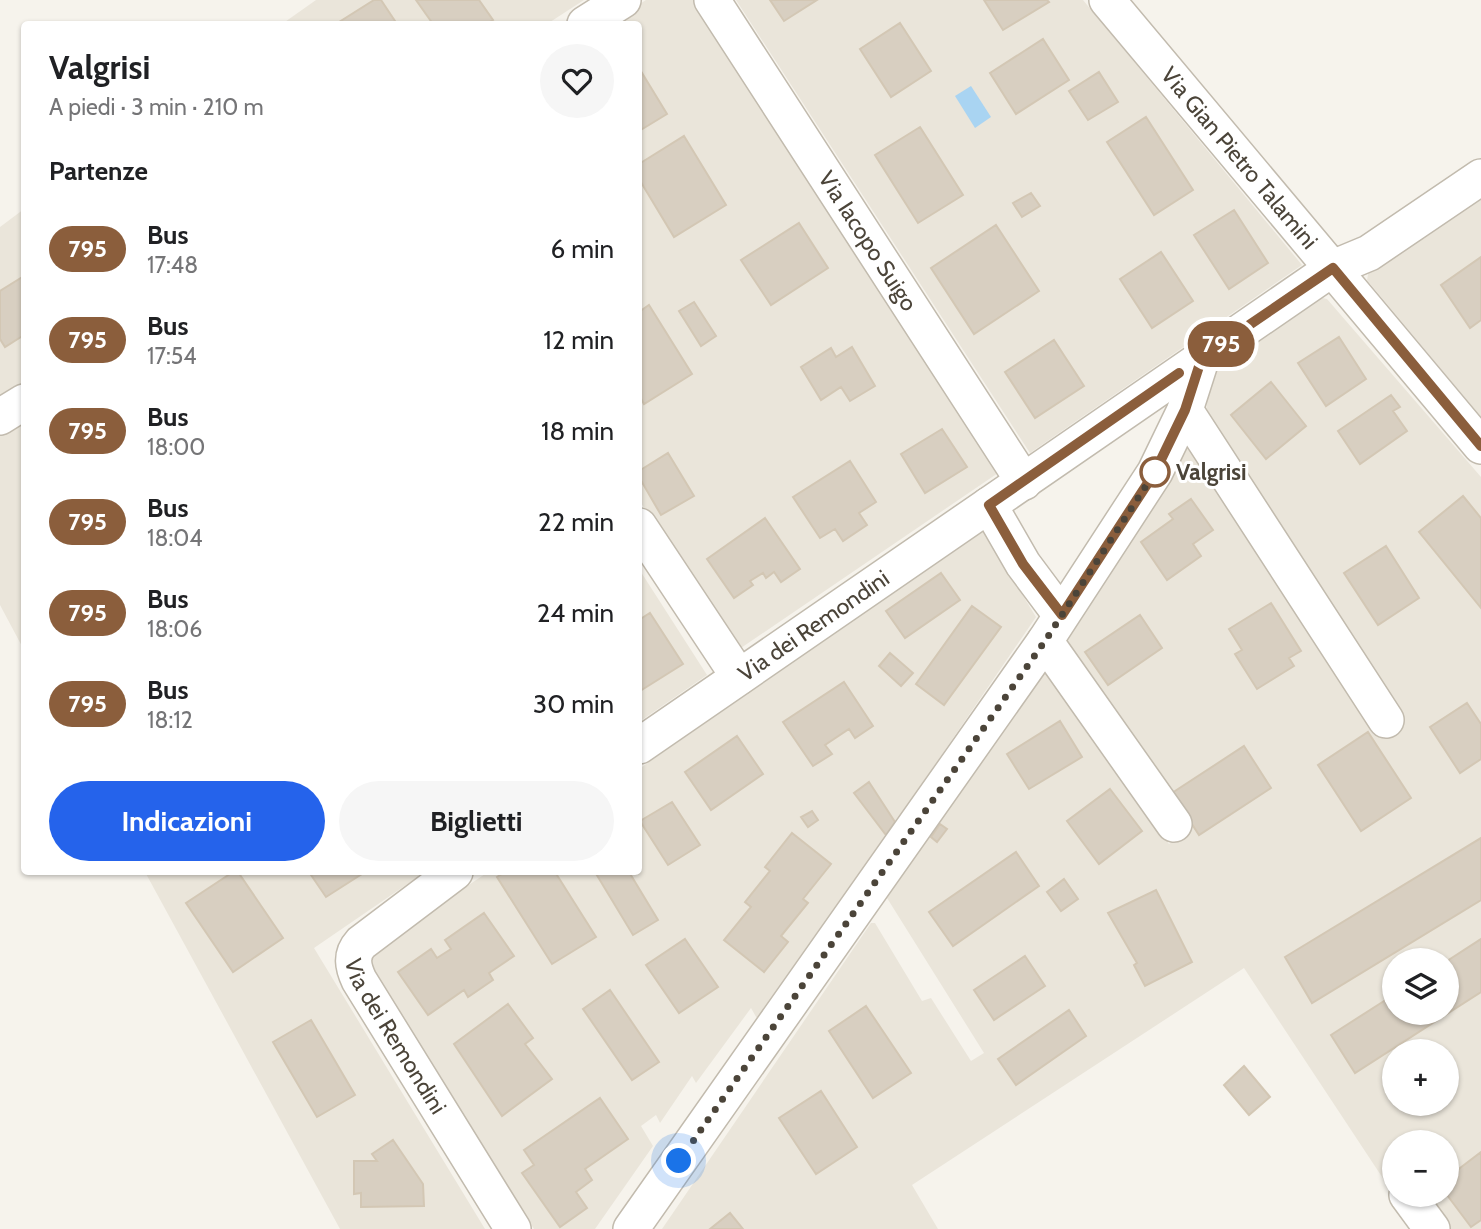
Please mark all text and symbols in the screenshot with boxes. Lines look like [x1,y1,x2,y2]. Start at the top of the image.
button: heart [540,44,614,118]
text: Valgrisi [49,47,150,87]
street label: Via Gian Pietro Talamini [1155,61,1324,255]
text: A piedi · 3 min · 210 m [49,93,264,121]
text: Partenze [49,155,148,187]
street label: Via Iacopo Suigo [813,166,923,316]
text: Bus [147,219,188,251]
text: 6 min [551,233,614,265]
text: 795 [68,234,107,263]
text: 17:48 [147,251,198,279]
text: Bus [147,310,188,342]
line badge: 795 [1181,321,1261,367]
text: 12 min [543,324,614,356]
text: 795 [68,325,107,354]
text: 795 [1202,329,1240,358]
text: 17:54 [147,342,197,370]
text: Bus [147,401,188,433]
text: 18 min [541,415,614,447]
text: 795 [68,416,107,445]
text: 18:00 [147,433,205,461]
marker: Valgrisi [1140,457,1170,487]
place label: Valgrisi [1176,458,1247,486]
text: Bus [147,492,188,524]
text: 22 min [538,506,614,538]
text: 795 [68,507,107,536]
text: 18:04 [147,524,203,552]
street label: Via dei Remondini [733,564,894,688]
text: Bus [147,583,188,615]
text: 24 min [537,597,614,629]
text: 795 [68,598,107,627]
text: 18:06 [147,615,202,643]
text: Bus [147,674,188,706]
text: 30 min [533,688,614,720]
text: 795 [68,689,107,718]
text: 18:12 [147,706,193,734]
button: Indicazioni [49,781,325,861]
button: Biglietti [339,781,614,861]
map controls [1382,948,1459,1207]
button: layers [1382,948,1459,1025]
street label: Via dei Remondini [339,956,452,1119]
button: + [1382,1039,1459,1116]
button: − [1382,1130,1459,1207]
your location [661,1143,696,1178]

